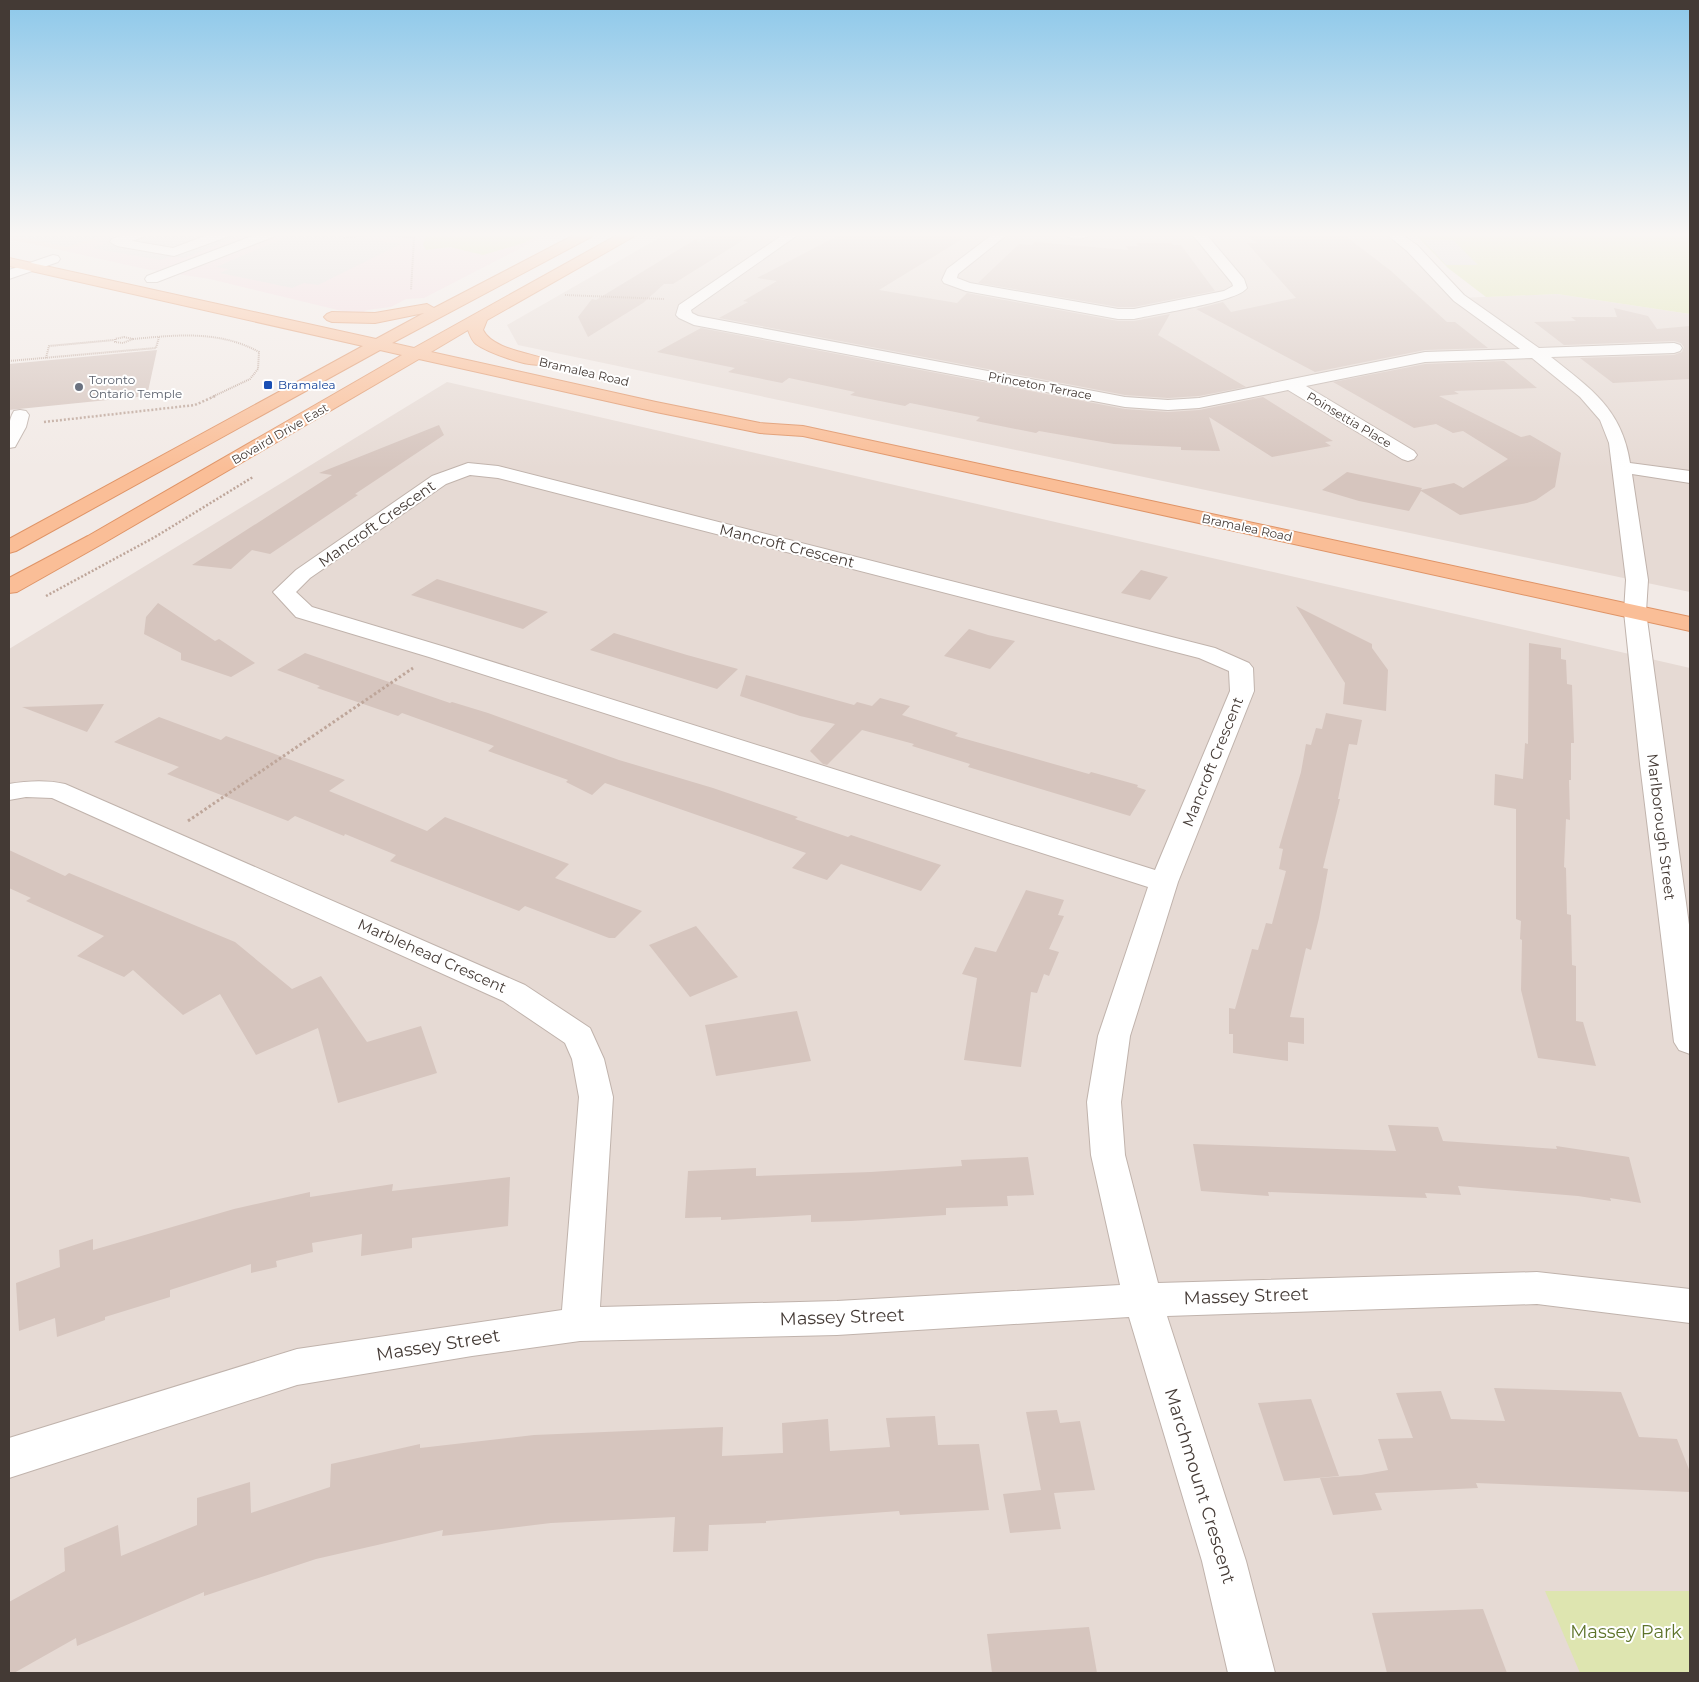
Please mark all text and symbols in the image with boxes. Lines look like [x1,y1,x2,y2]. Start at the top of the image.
street label: Bramalea Road [538,354,631,389]
street label: Princeton Terrace [987,368,1093,403]
place label: Toronto Ontario Temple [89,372,182,401]
place label: Bramalea [278,377,336,392]
marker: Bramalea [262,379,274,391]
marker: Toronto Ontario Temple [73,381,85,393]
street label: Poinsettia Place [1304,388,1394,451]
street label: Bovaird Drive East [229,400,331,467]
street label: Mancroft Crescent [315,476,439,571]
street label: Bramalea Road [1200,511,1294,544]
street label: Mancroft Crescent [718,520,857,571]
street label: Mancroft Crescent [1178,694,1247,830]
street label: Marlborough Street [1643,752,1680,901]
street label: Marblehead Crescent [355,914,509,997]
street label: Massey Street [1183,1283,1309,1309]
street label: Massey Street [779,1304,905,1330]
street label: Massey Street [375,1324,501,1366]
street label: Marchmount Crescent [1160,1386,1240,1586]
park label: Massey Park [1570,1621,1682,1643]

